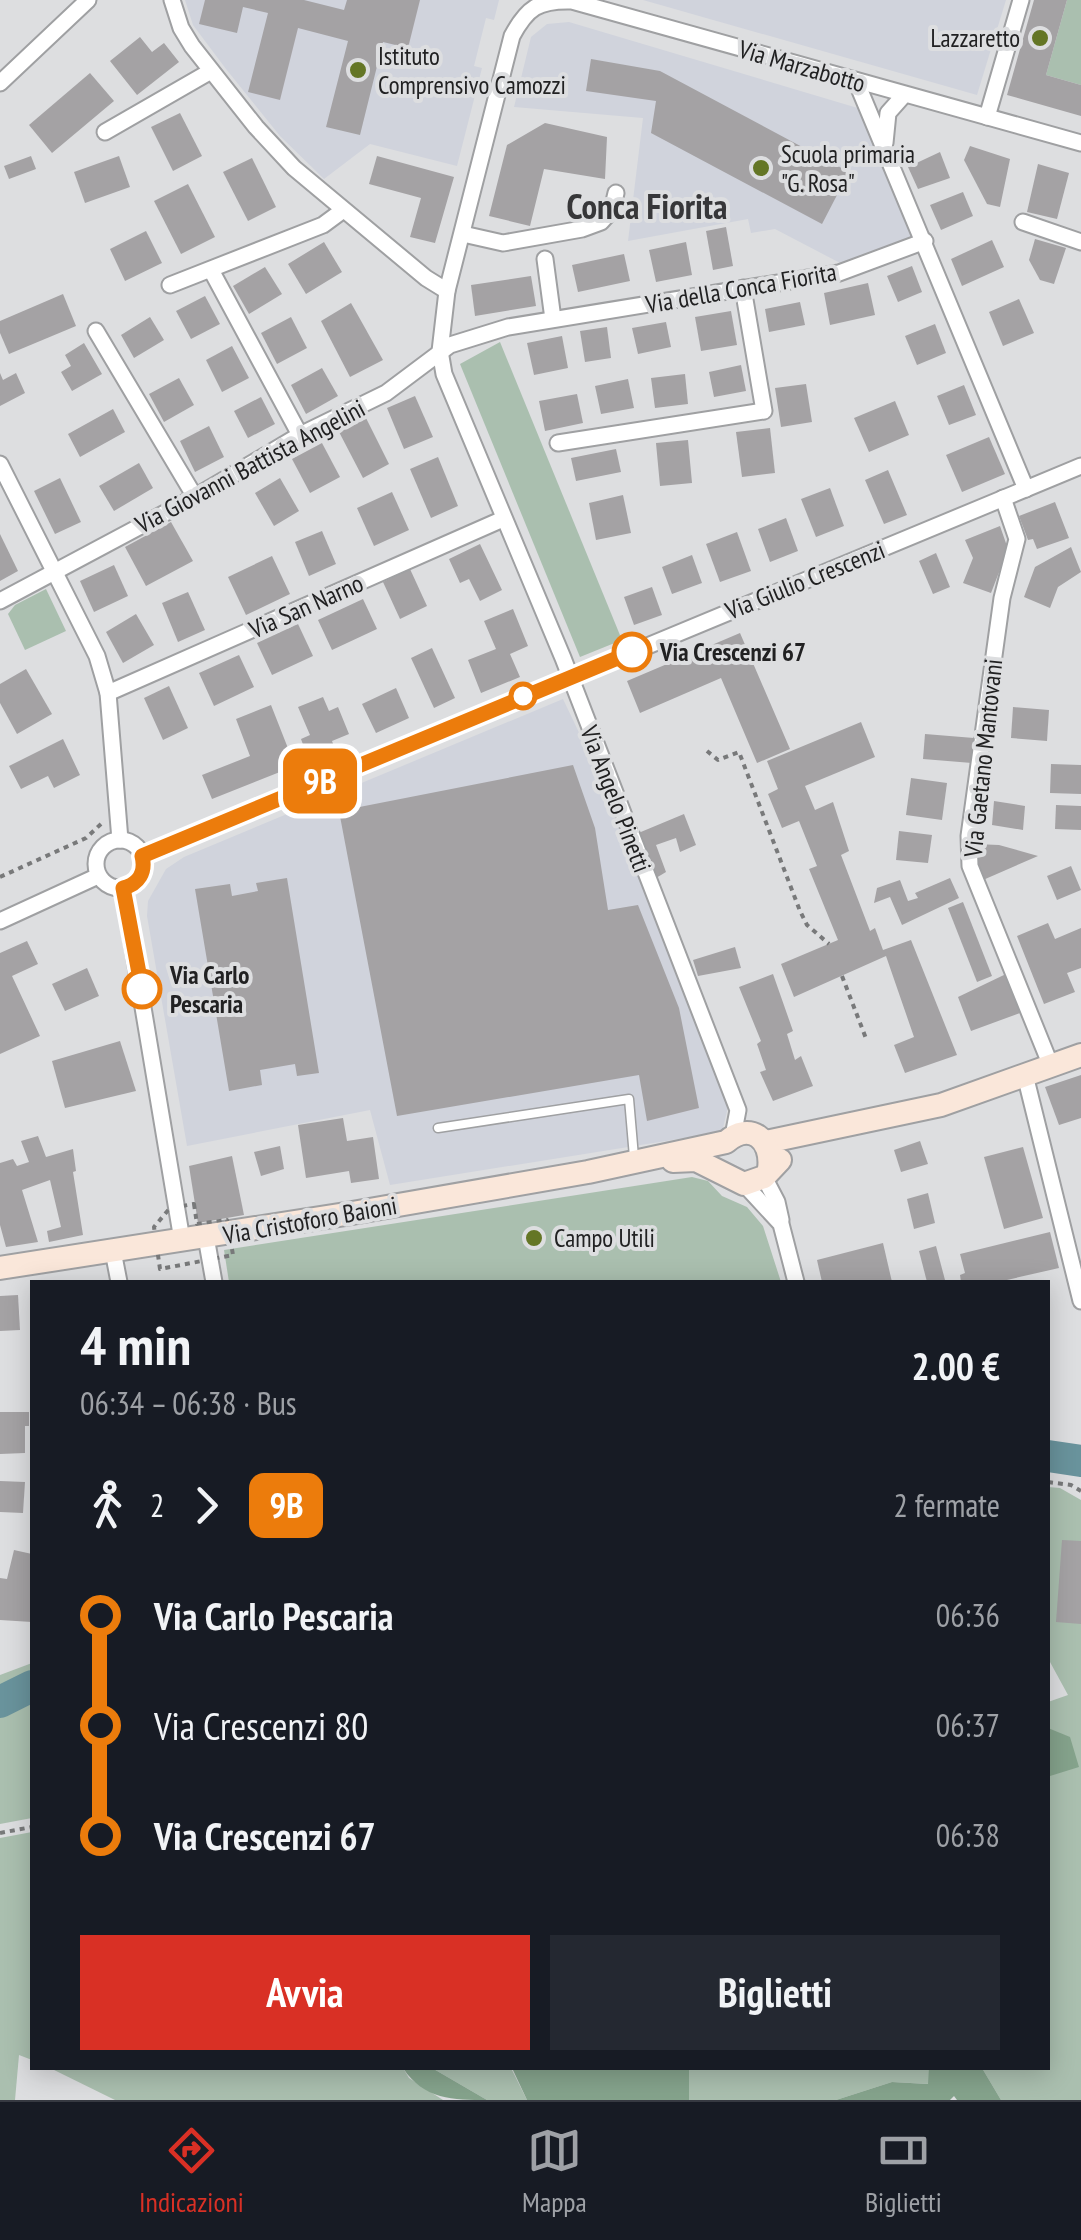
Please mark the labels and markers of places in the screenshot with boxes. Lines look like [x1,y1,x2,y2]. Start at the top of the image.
place label: Lazzaretto [930,22,1020,54]
marker: Lazzaretto [1029,27,1051,49]
place label: Istituto Comprensivo Camozzi [378,40,566,101]
marker: Istituto Comprensivo Camozzi [347,59,369,81]
place label: Scuola primaria "G. Rosa" [781,138,915,199]
marker: Scuola primaria "G. Rosa" [750,157,772,179]
marker: Via Crescenzi 67 [613,633,651,671]
place label: Via Crescenzi 67 [659,636,806,668]
unlabelled marker [510,683,536,709]
place label: Via Carlo Pescaria [169,959,249,1020]
marker: Via Carlo Pescaria [123,970,161,1008]
place label: Campo Utili [554,1222,655,1254]
marker: Campo Utili [523,1227,545,1249]

